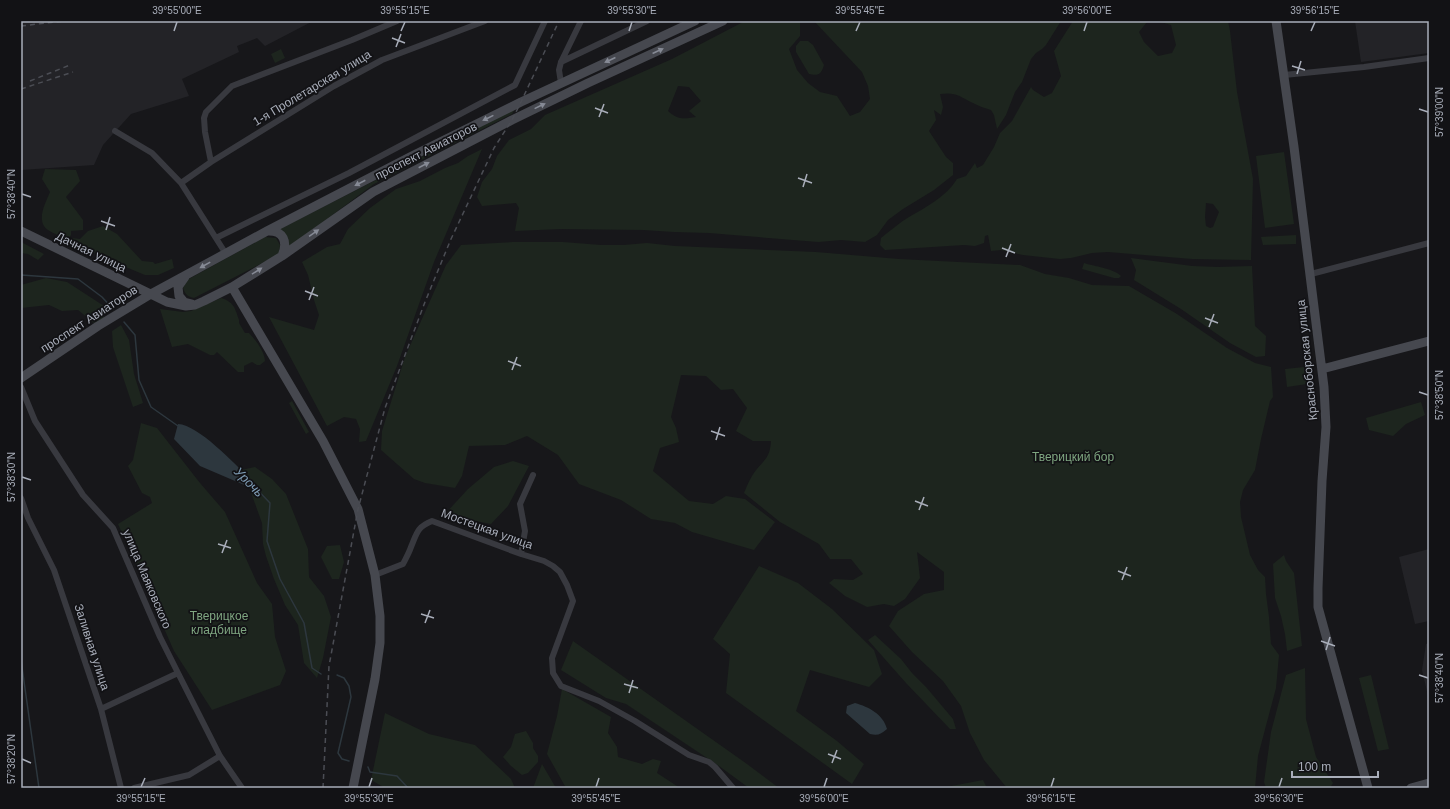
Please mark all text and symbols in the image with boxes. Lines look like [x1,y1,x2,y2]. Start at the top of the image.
text: 39°55'00"E [152,5,202,16]
text: 39°55'15"E [380,5,430,16]
text: 39°55'30"E [607,5,657,16]
text: 39°55'45"E [835,5,885,16]
text: 39°56'00"E [1062,5,1112,16]
text: 39°56'15"E [1290,5,1340,16]
street label: 1-я Пролетарская улица [250,47,374,129]
one-way arrow [652,48,663,54]
one-way arrow [604,57,616,64]
text: 57°39'00"N [1434,87,1445,137]
one-way arrow [534,103,546,109]
one-way arrow [483,115,494,121]
street label: проспект Авиаторов [373,119,479,183]
one-way arrow [418,162,430,169]
text: 57°38'40"N [6,169,17,219]
one-way arrow [354,180,366,186]
street label: Дачная улица [53,229,129,275]
one-way arrow [308,229,319,237]
one-way arrow [200,262,211,269]
one-way arrow [251,268,263,275]
street label: проспект Авиаторов [38,282,140,356]
street label: Красноборская улица [1294,299,1320,421]
text: 57°38'50"N [1434,370,1445,420]
park label: Тверицкий бор [1032,450,1114,464]
text: 57°38'30"N [6,452,17,502]
water label: Урочь [230,463,267,500]
street label: Мостецкая улица [439,506,535,552]
street label: улица Маяковского [120,527,174,631]
street label: Заливная улица [71,602,113,692]
park label: Тверицкое кладбище [190,609,249,637]
text: 57°38'40"N [1434,653,1445,703]
text: 57°38'20"N [6,734,17,784]
scale bar [1292,753,1378,779]
text: 100 m [1298,760,1331,774]
text: 39°55'15"E [116,793,166,804]
text: 39°55'30"E [344,793,394,804]
text: 39°55'45"E [571,793,621,804]
text: 39°56'00"E [799,793,849,804]
text: 39°56'15"E [1026,793,1076,804]
text: 39°56'30"E [1254,793,1304,804]

